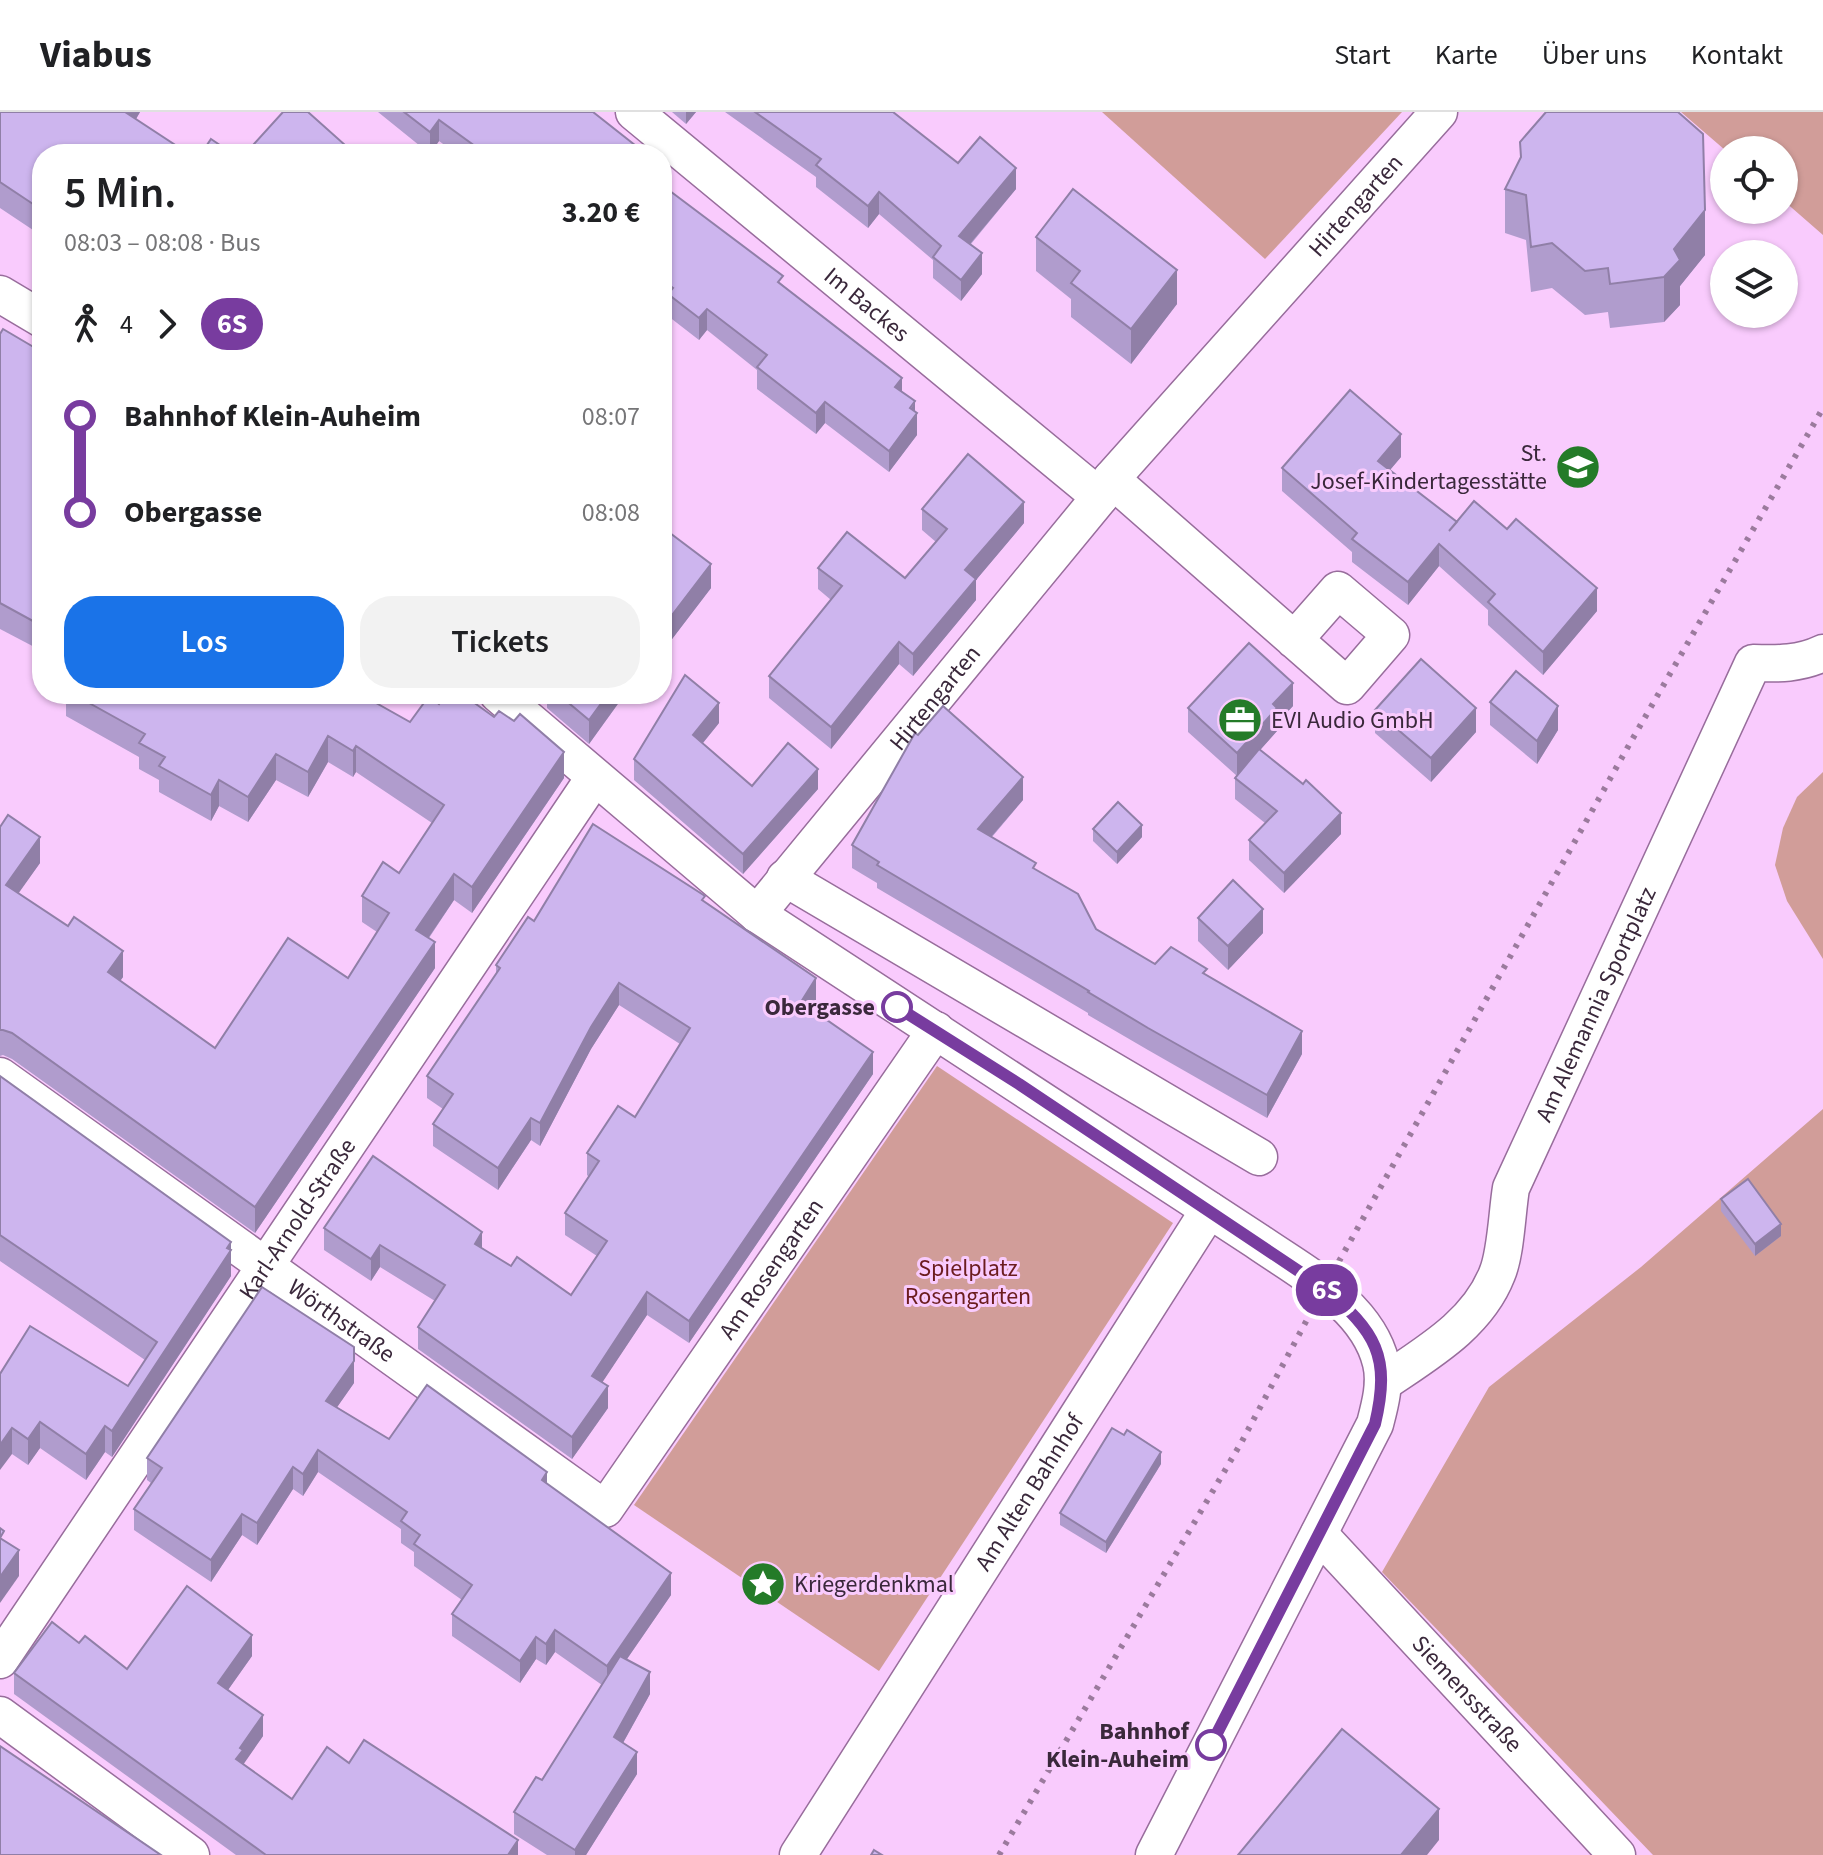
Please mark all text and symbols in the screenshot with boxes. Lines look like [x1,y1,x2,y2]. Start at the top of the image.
text: Viabus [40,28,152,82]
text: Start [1334,35,1391,75]
text: Karte [1435,35,1498,75]
text: Über uns [1542,35,1647,75]
text: Kontakt [1691,35,1783,75]
map controls [1710,136,1798,328]
button: locate [1710,136,1798,224]
street label: Hirtengarten [1300,146,1412,265]
text: 5 Min. [64,162,176,225]
text: 3.20 € [562,191,640,234]
text: 08:03 – 08:08 · Bus [64,224,260,261]
button: layers [1710,240,1798,328]
street label: Im Backes [816,259,917,351]
icon: walk [64,302,108,346]
icon: forward [145,302,189,346]
text: 6S [217,304,247,344]
text: 4 [120,306,133,343]
text: Bahnhof Klein-Auheim [124,395,421,438]
text: 08:07 [582,398,640,435]
place label: St. Josef-Kindertagesstätte [1310,436,1547,499]
school or university icon: St. Josef-Kindertagesstätte [1554,443,1602,491]
text: Obergasse [124,491,262,534]
text: 08:08 [582,494,640,531]
button: Los [64,596,344,688]
button: Tickets [360,596,640,688]
street label: Hirtengarten [881,638,989,759]
office icon: EVI Audio GmbH [1216,696,1264,744]
place label: EVI Audio GmbH [1271,703,1434,738]
street label: Am Alemannia Sportplatz [1527,881,1665,1128]
place label: Obergasse [764,990,875,1025]
marker: Obergasse [882,992,912,1022]
street label: Karl-Arnold-Straße [231,1131,365,1307]
street label: Am Rosengarten [710,1192,833,1347]
park label: Spielplatz Rosengarten [905,1251,1031,1314]
line badge: 6S [1291,1264,1363,1316]
street label: Wörthstraße [280,1270,402,1371]
text: 6S [1312,1270,1342,1310]
street label: Am Alten Bahnhof [966,1406,1093,1578]
place icon: Kriegerdenkmal [739,1560,787,1608]
place label: Kriegerdenkmal [794,1567,954,1602]
street label: Siemensstraße [1403,1628,1530,1761]
place label: Bahnhof Klein-Auheim [1046,1714,1190,1777]
marker: Bahnhof Klein-Auheim [1196,1730,1226,1760]

